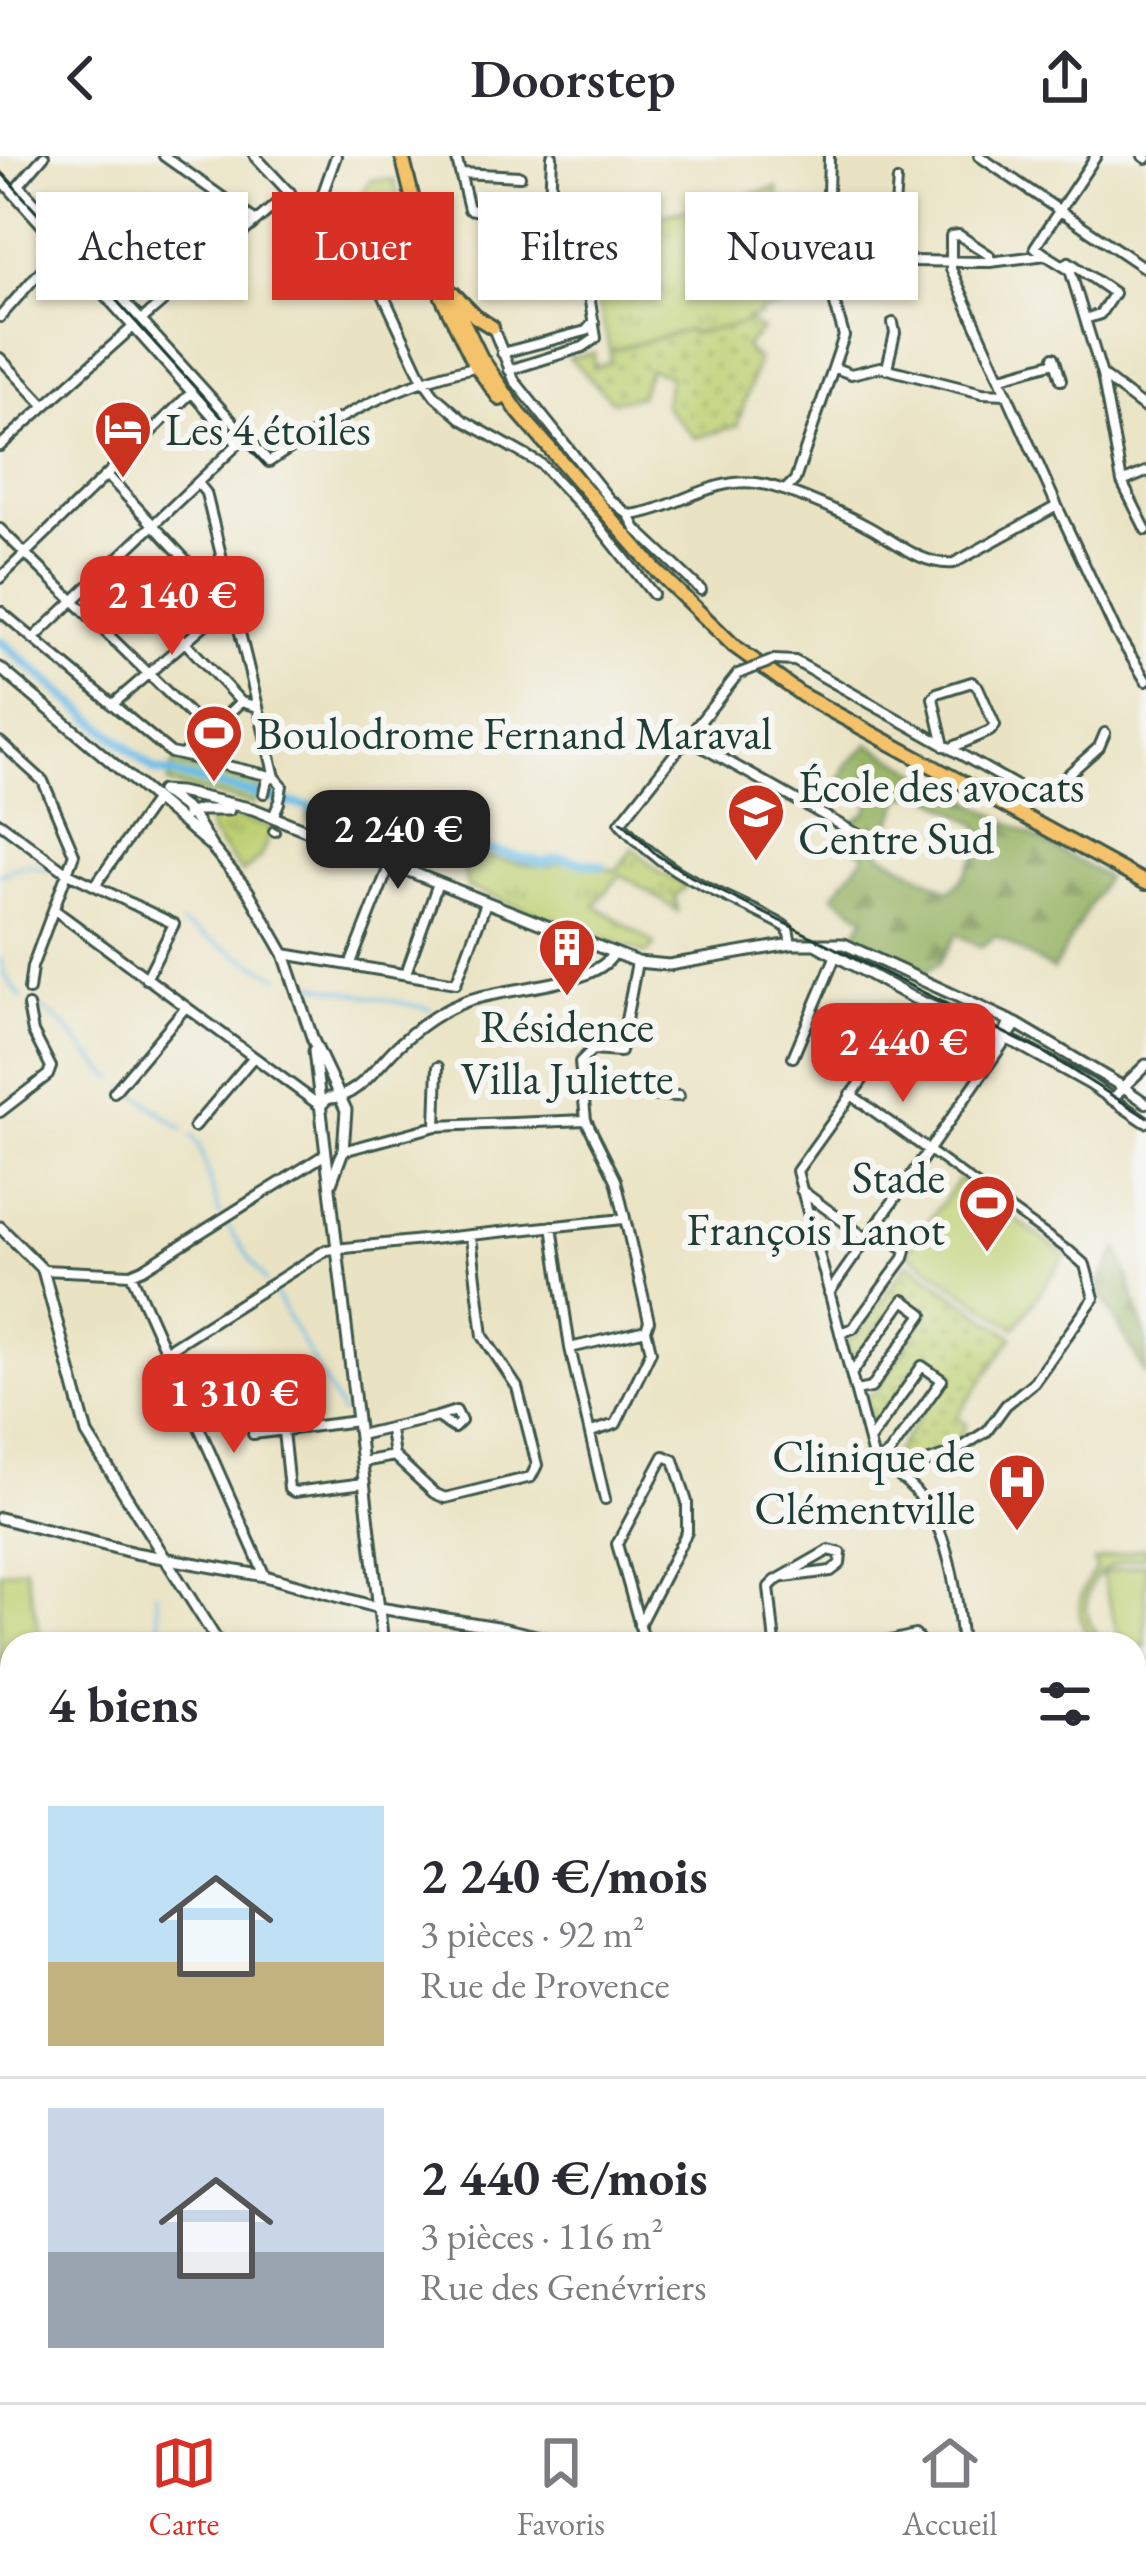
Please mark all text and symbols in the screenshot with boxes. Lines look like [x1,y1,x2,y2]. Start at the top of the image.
text: Doorstep [470,43,676,113]
icon: back [48,45,114,111]
icon: share [1032,45,1098,111]
chip: Acheter [36,192,248,300]
chip: Louer [272,192,454,300]
chip: Filtres [478,192,661,300]
chip: Nouveau [685,192,918,300]
hotel icon: Les 4 étoiles [92,398,154,480]
place label: Les 4 étoiles [165,400,371,458]
pin: 2 140 € [61,556,283,658]
text: 2 140 € [107,569,237,620]
sports icon: Boulodrome Fernand Maraval [183,702,245,784]
place label: Boulodrome Fernand Maraval [256,704,772,762]
place label: École des avocats Centre Sud [798,757,1085,867]
school or university icon: École des avocats Centre Sud [725,781,787,863]
pin: 2 240 € [287,790,509,892]
text: 2 240 € [333,803,463,854]
building icon: Résidence Villa Juliette [536,916,598,998]
place label: Résidence Villa Juliette [460,997,674,1107]
pin: 2 440 € [792,1003,1014,1105]
text: 2 440 € [838,1016,968,1067]
place label: Stade François Lanot [687,1148,945,1258]
sports icon: Stade François Lanot [956,1172,1018,1254]
pin: 1 310 € [123,1354,345,1456]
text: 1 310 € [169,1367,299,1418]
place label: Clinique de Clémentville [754,1427,975,1537]
hospital icon: Clinique de Clémentville [986,1451,1048,1533]
text: 4 biens [48,1671,198,1737]
icon: filters [1032,1671,1098,1737]
text: 2 240 €/mois [420,1842,708,1908]
icon: home [144,1854,288,1998]
text: 3 pièces · 92 m² [420,1908,645,1959]
text: Rue de Provence [420,1959,670,2010]
text: 2 440 €/mois [420,2144,708,2210]
icon: home [144,2156,288,2300]
text: 3 pièces · 116 m² [420,2210,663,2261]
text: Rue des Genévriers [420,2261,707,2312]
tab: Carte [149,2430,219,2545]
tab: Favoris [517,2430,605,2545]
tab: Accueil [902,2430,997,2545]

